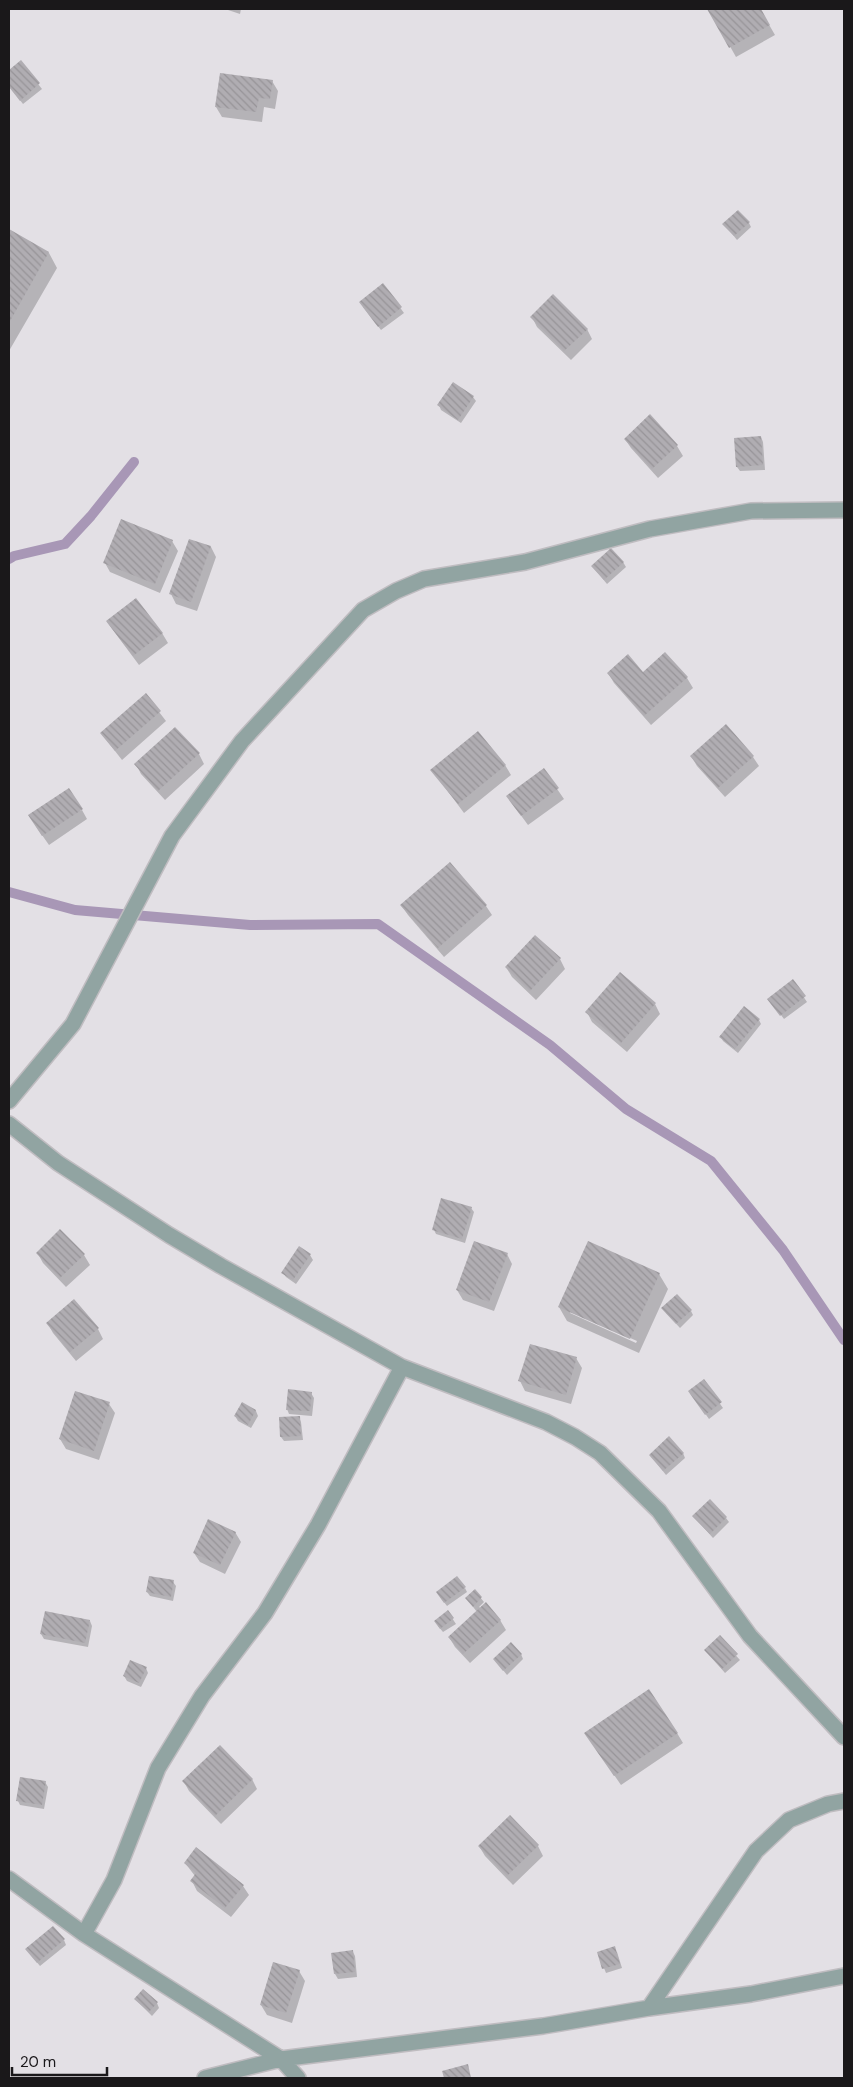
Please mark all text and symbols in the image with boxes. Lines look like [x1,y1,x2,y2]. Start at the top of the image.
scale bar [12,2044,108,2076]
text: 20 m [20,2052,56,2072]

